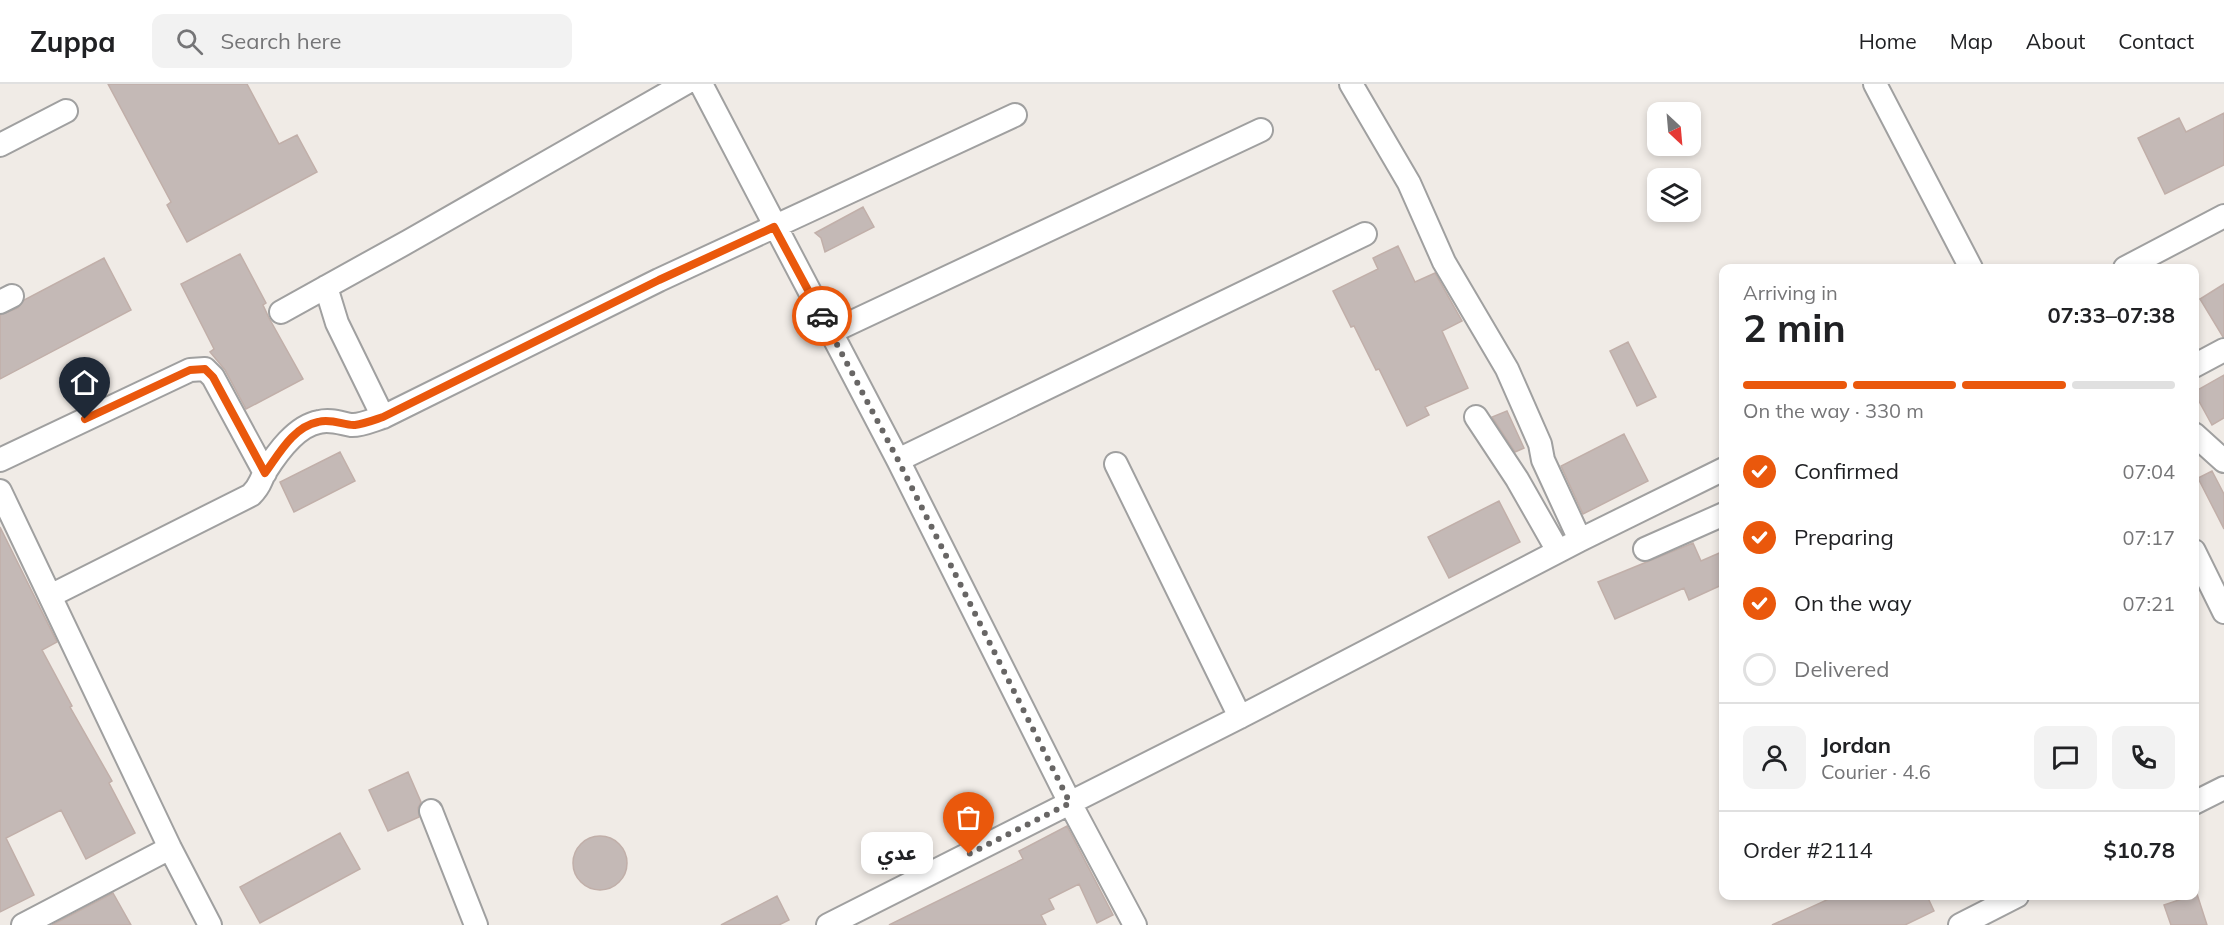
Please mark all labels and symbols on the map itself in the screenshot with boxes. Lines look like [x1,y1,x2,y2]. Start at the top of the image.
north arrow [1647,102,1701,156]
courier [792,286,852,346]
pin [59,357,110,419]
pin [943,792,994,854]
callout: عدي [861,833,933,875]

